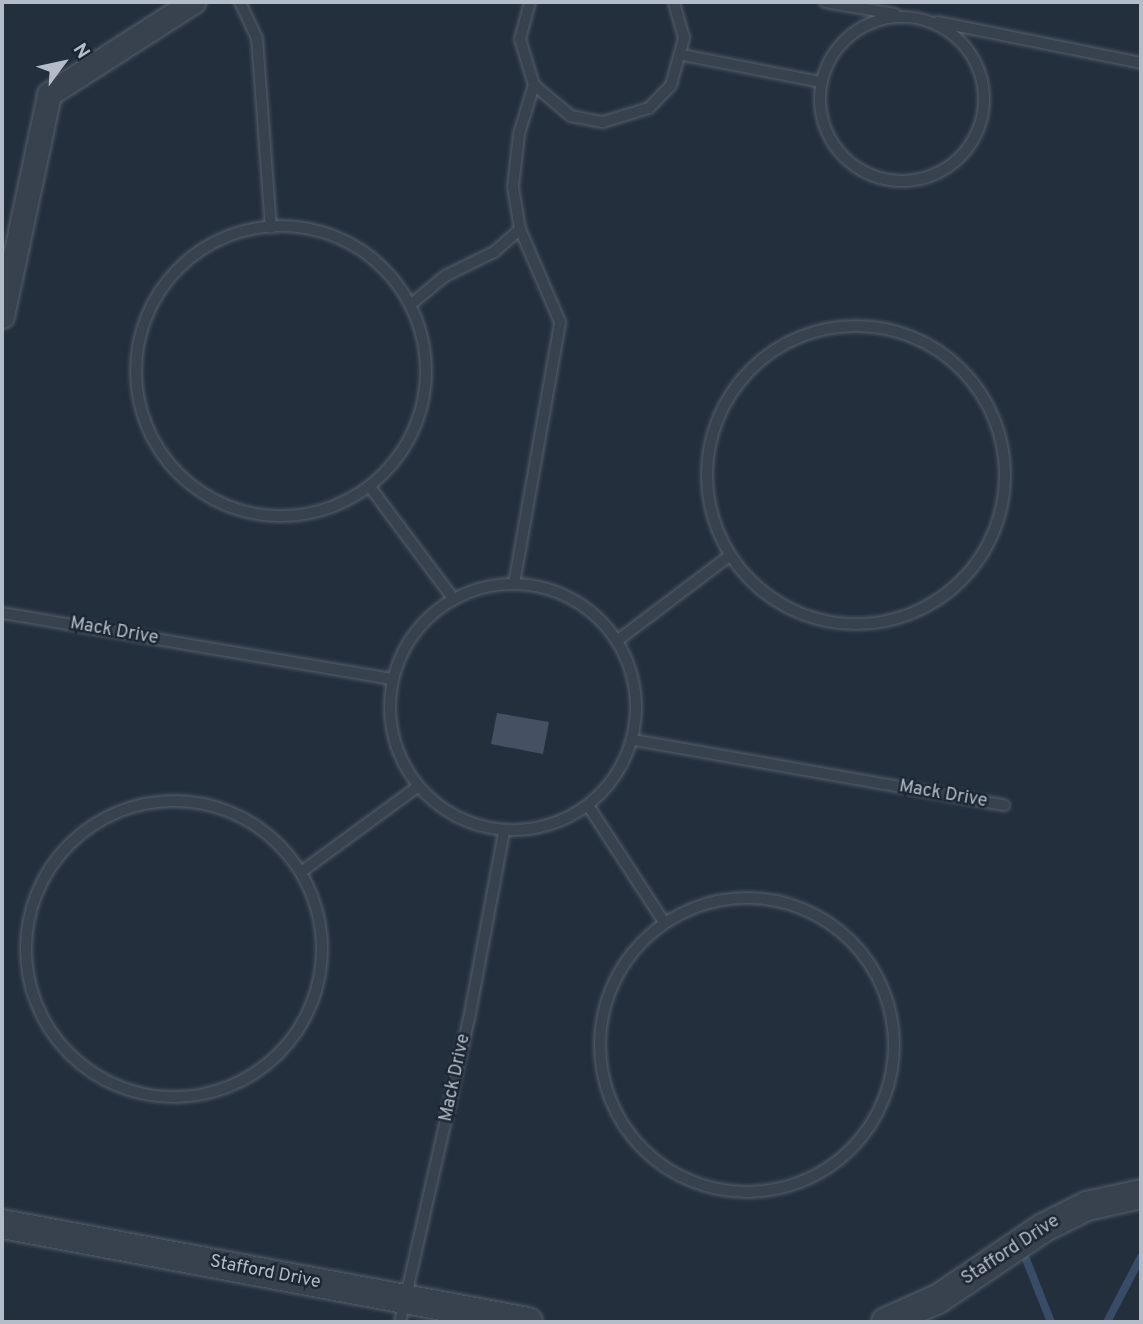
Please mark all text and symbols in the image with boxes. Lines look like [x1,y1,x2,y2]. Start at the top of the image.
north arrow [28,28,98,98]
text: N [67,39,94,64]
street label: Mack Drive [68,614,160,650]
street label: Mack Drive [897,777,989,813]
street label: Mack Drive [436,1032,476,1124]
street label: Stafford Drive [958,1211,1064,1291]
street label: Stafford Drive [208,1252,322,1294]

